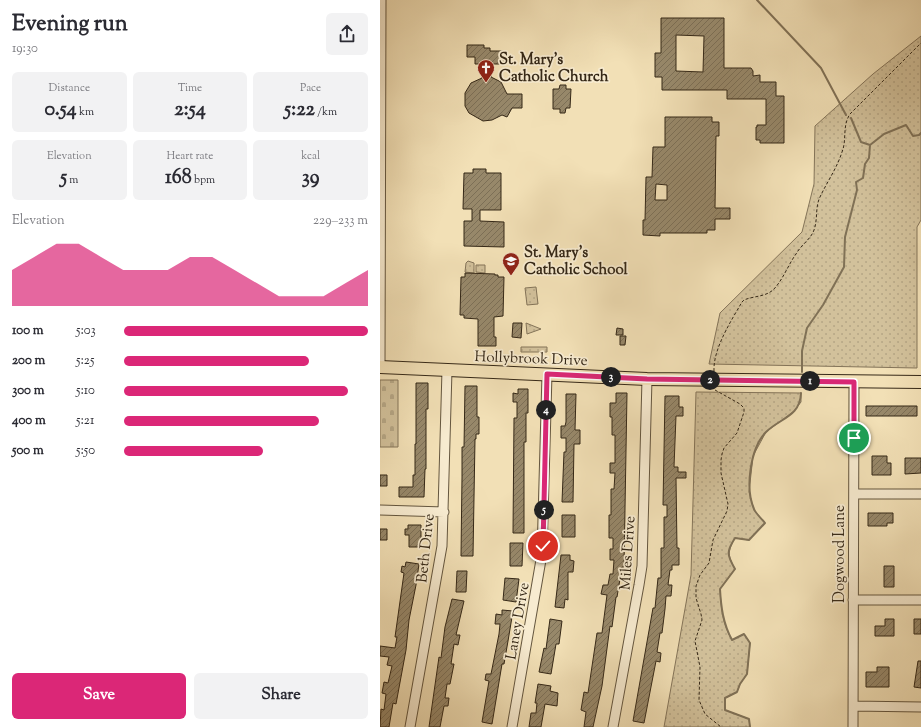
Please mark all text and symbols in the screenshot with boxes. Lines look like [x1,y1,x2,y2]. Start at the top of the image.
text: Evening run [12,9,128,41]
button: share [326,13,368,55]
text: 19:30 [12,40,38,58]
place label: St. Mary's Catholic Church [499,50,609,88]
church icon: St. Mary's Catholic Church [476,58,496,83]
text: Distance [49,80,90,96]
text: Time [178,80,202,96]
text: Pace [300,80,321,96]
text: 0.54 [45,96,77,125]
text: 2:54 [174,96,206,125]
text: 5:22 [284,96,315,125]
text: km [77,104,94,120]
text: /km [315,104,337,120]
text: Elevation [47,148,92,164]
text: Heart rate [167,148,213,164]
text: kcal [301,148,320,164]
text: 5 [60,164,67,193]
text: 168 [165,164,192,193]
text: 39 [302,164,319,193]
text: m [67,172,78,188]
text: bpm [192,172,215,188]
text: Elevation [12,212,65,230]
text: 229–233 m [313,212,368,230]
place label: St. Mary's Catholic School [524,243,629,281]
school or university icon: St. Mary's Catholic School [501,251,521,276]
text: 100 m [12,322,44,340]
text: 5:03 [76,322,96,340]
street label: Hollybrook Drive [474,347,588,372]
text: 200 m [12,352,45,370]
text: 5:25 [76,352,94,370]
pin: 3 [601,367,621,387]
text: 3 [609,369,613,385]
pin: 2 [700,370,720,390]
pin: 1 [800,371,820,391]
text: 2 [707,372,713,388]
text: 1 [808,373,812,389]
text: 300 m [12,382,44,400]
text: 5:10 [76,382,95,400]
pin: 4 [536,400,556,420]
text: 4 [543,402,549,418]
text: 400 m [12,412,46,430]
text: 5:21 [76,412,94,430]
pin [837,421,871,455]
icon: arrive [843,427,865,449]
text: 500 m [12,442,44,460]
text: 5:50 [76,442,95,460]
pin: 5 [534,500,554,520]
text: 5 [542,502,546,518]
street label: Dogwood Lane [830,505,851,603]
street label: Beth Drive [412,512,441,584]
street label: Miles Drive [615,515,642,591]
pin [526,529,560,563]
icon: check [532,535,554,557]
street label: Laney Drive [501,581,536,662]
button: Save [12,673,186,719]
button: Share [194,673,368,719]

